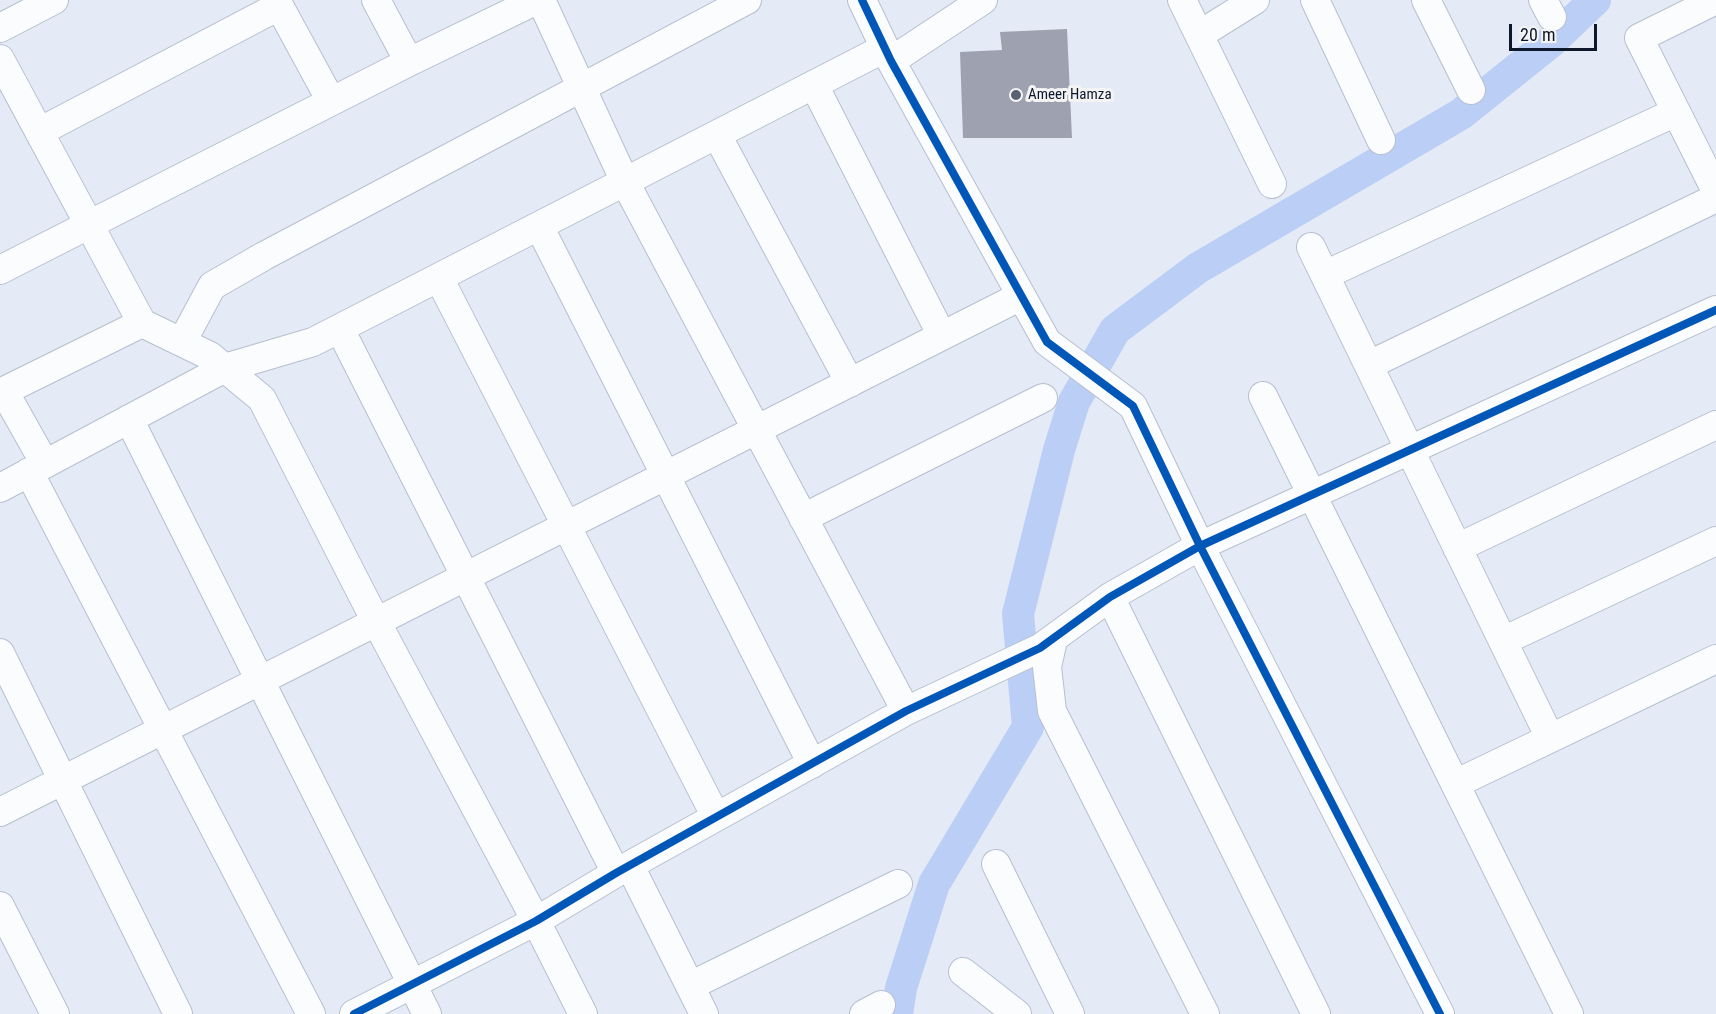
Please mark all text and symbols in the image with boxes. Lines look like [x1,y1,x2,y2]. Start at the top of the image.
scale bar [1512,12,1600,50]
text: 20 m [1520,24,1555,45]
place label: Ameer Hamza [1028,86,1112,104]
marker: Ameer Hamza [1009,88,1023,102]

